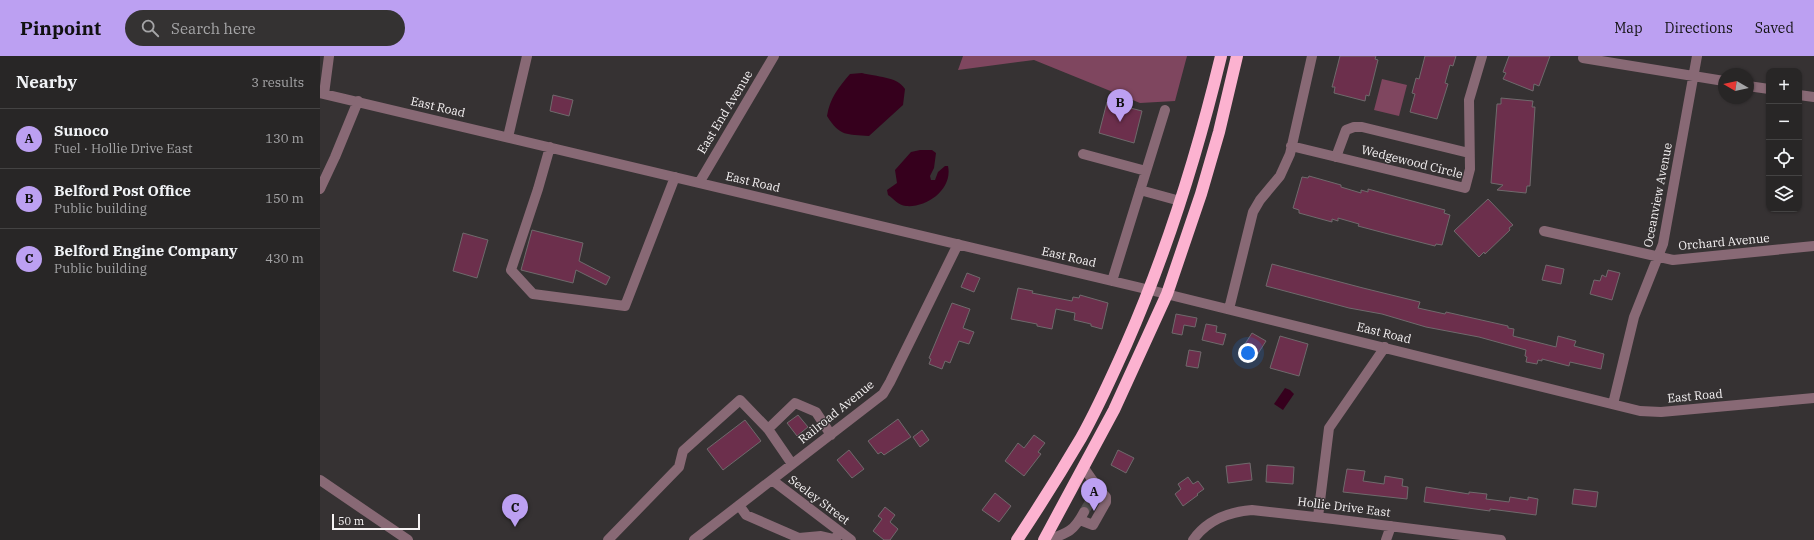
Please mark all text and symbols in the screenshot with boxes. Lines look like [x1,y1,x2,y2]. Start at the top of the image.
search box [125,10,405,46]
text: Pinpoint [20,16,101,40]
icon: search [139,17,161,39]
text: Search here [171,19,256,38]
text: Map [1614,19,1643,37]
text: Directions [1665,19,1733,37]
text: Saved [1755,19,1794,37]
street label: East End Avenue [694,67,755,156]
north arrow [1718,68,1754,104]
map controls [1766,68,1802,212]
button: + [1766,68,1802,104]
text: Nearby [16,71,77,93]
text: 3 results [251,74,304,91]
pin: B [1107,89,1133,122]
street label: East Road [409,93,467,120]
button: − [1766,104,1802,140]
text: Sunoco [54,121,109,140]
text: A [24,130,34,147]
text: 130 m [265,130,304,147]
text: Fuel · Hollie Drive East [54,140,193,157]
button: locate [1766,140,1802,176]
street label: Oceanview Avenue [1640,141,1675,248]
street label: Wedgewood Circle [1360,142,1464,181]
street label: East Road [724,168,782,195]
button: layers [1766,176,1802,212]
text: Belford Post Office [54,181,191,200]
text: B [24,190,34,207]
text: 150 m [265,190,304,207]
text: Public building [54,200,147,217]
street label: Orchard Avenue [1678,230,1770,253]
text: Belford Engine Company [54,241,237,260]
street label: East Road [1040,243,1098,270]
text: C [25,250,33,267]
text: 430 m [265,250,304,267]
text: Public building [54,260,147,277]
street label: East Road [1355,319,1413,347]
your location [1238,343,1258,363]
street label: Railroad Avenue [795,377,877,447]
street label: East Road [1667,386,1723,405]
street label: Seeley Street [786,472,853,527]
pin: A [1081,478,1107,511]
street label: Hollie Drive East [1297,493,1391,520]
pin: C [502,494,528,527]
scale bar [332,512,420,531]
text: 50 m [338,514,364,528]

